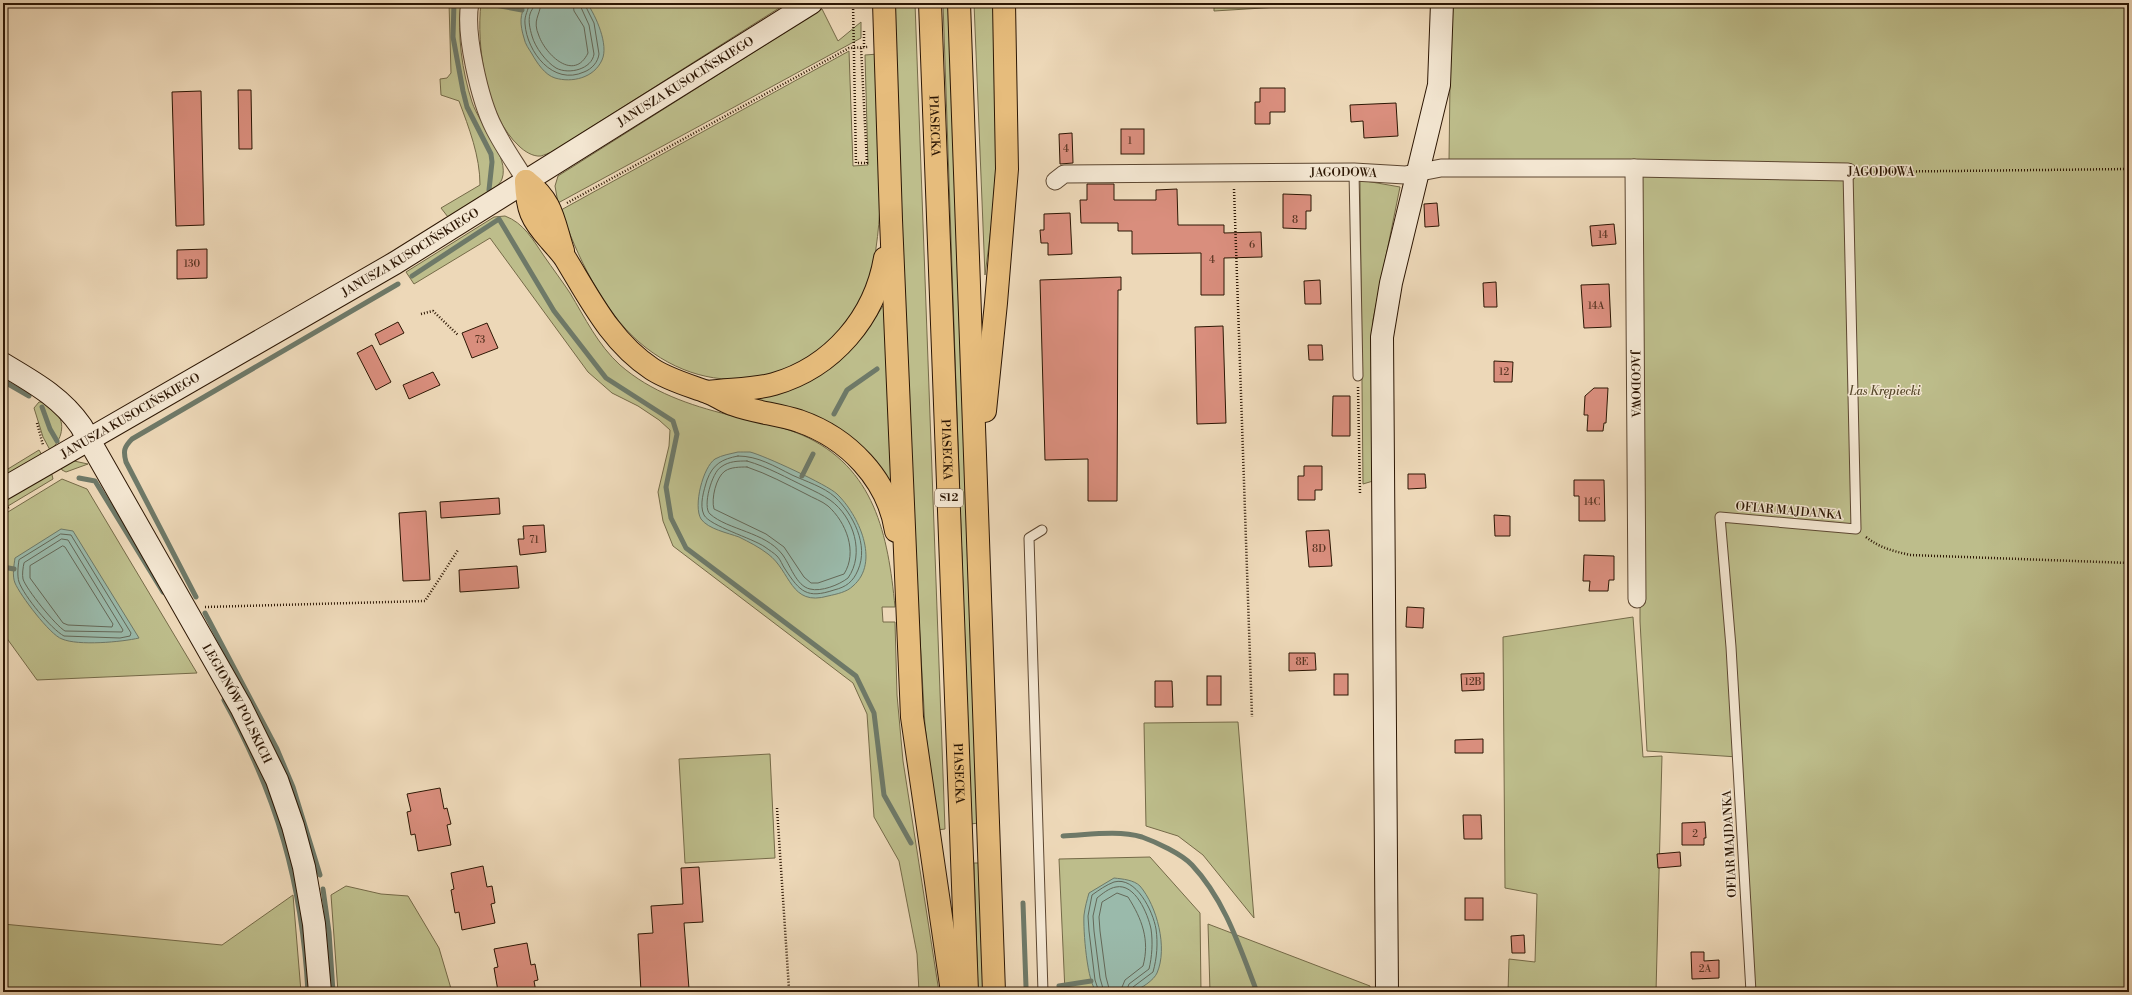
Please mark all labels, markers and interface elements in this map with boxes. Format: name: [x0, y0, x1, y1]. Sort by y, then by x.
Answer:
street label: JANUSZA KUSOCIŃSKIEGO: [614, 33, 757, 130]
street label: PIASECKA: [926, 95, 943, 157]
house number: 1: [1128, 135, 1133, 147]
house number: 4: [1063, 143, 1069, 155]
street label: JAGODOWA: [1309, 164, 1378, 181]
street label: JAGODOWA: [1846, 165, 1915, 180]
street label: JANUSZA KUSOCIŃSKIEGO: [338, 205, 482, 300]
house number: 8: [1292, 214, 1298, 226]
house number: 14: [1598, 229, 1608, 241]
house number: 6: [1249, 239, 1255, 251]
house number: 4: [1209, 254, 1215, 266]
house number: 130: [184, 258, 201, 270]
house number: 14A: [1588, 300, 1605, 312]
house number: 73: [475, 334, 486, 346]
street label: JAGODOWA: [1628, 349, 1643, 418]
house number: 12: [1499, 366, 1509, 378]
street label: JANUSZA KUSOCIŃSKIEGO: [57, 370, 203, 462]
park label: Las Krępiecki: [1848, 384, 1921, 399]
street label: PIASECKA: [938, 419, 955, 481]
road number: S12: [935, 489, 963, 507]
house number: 14C: [1584, 496, 1600, 508]
street label: OFIAR MAJDANKA: [1735, 499, 1844, 523]
house number: 71: [529, 534, 540, 546]
house number: 8D: [1312, 543, 1326, 555]
street label: LEGIONÓW POLSKICH: [199, 641, 275, 766]
house number: 8E: [1295, 656, 1309, 668]
house number: 12B: [1464, 676, 1482, 688]
street label: PIASECKA: [950, 743, 967, 805]
street label: OFIAR MAJDANKA: [1720, 789, 1740, 898]
house number: 2: [1692, 828, 1698, 840]
house number: 2A: [1699, 963, 1712, 975]

